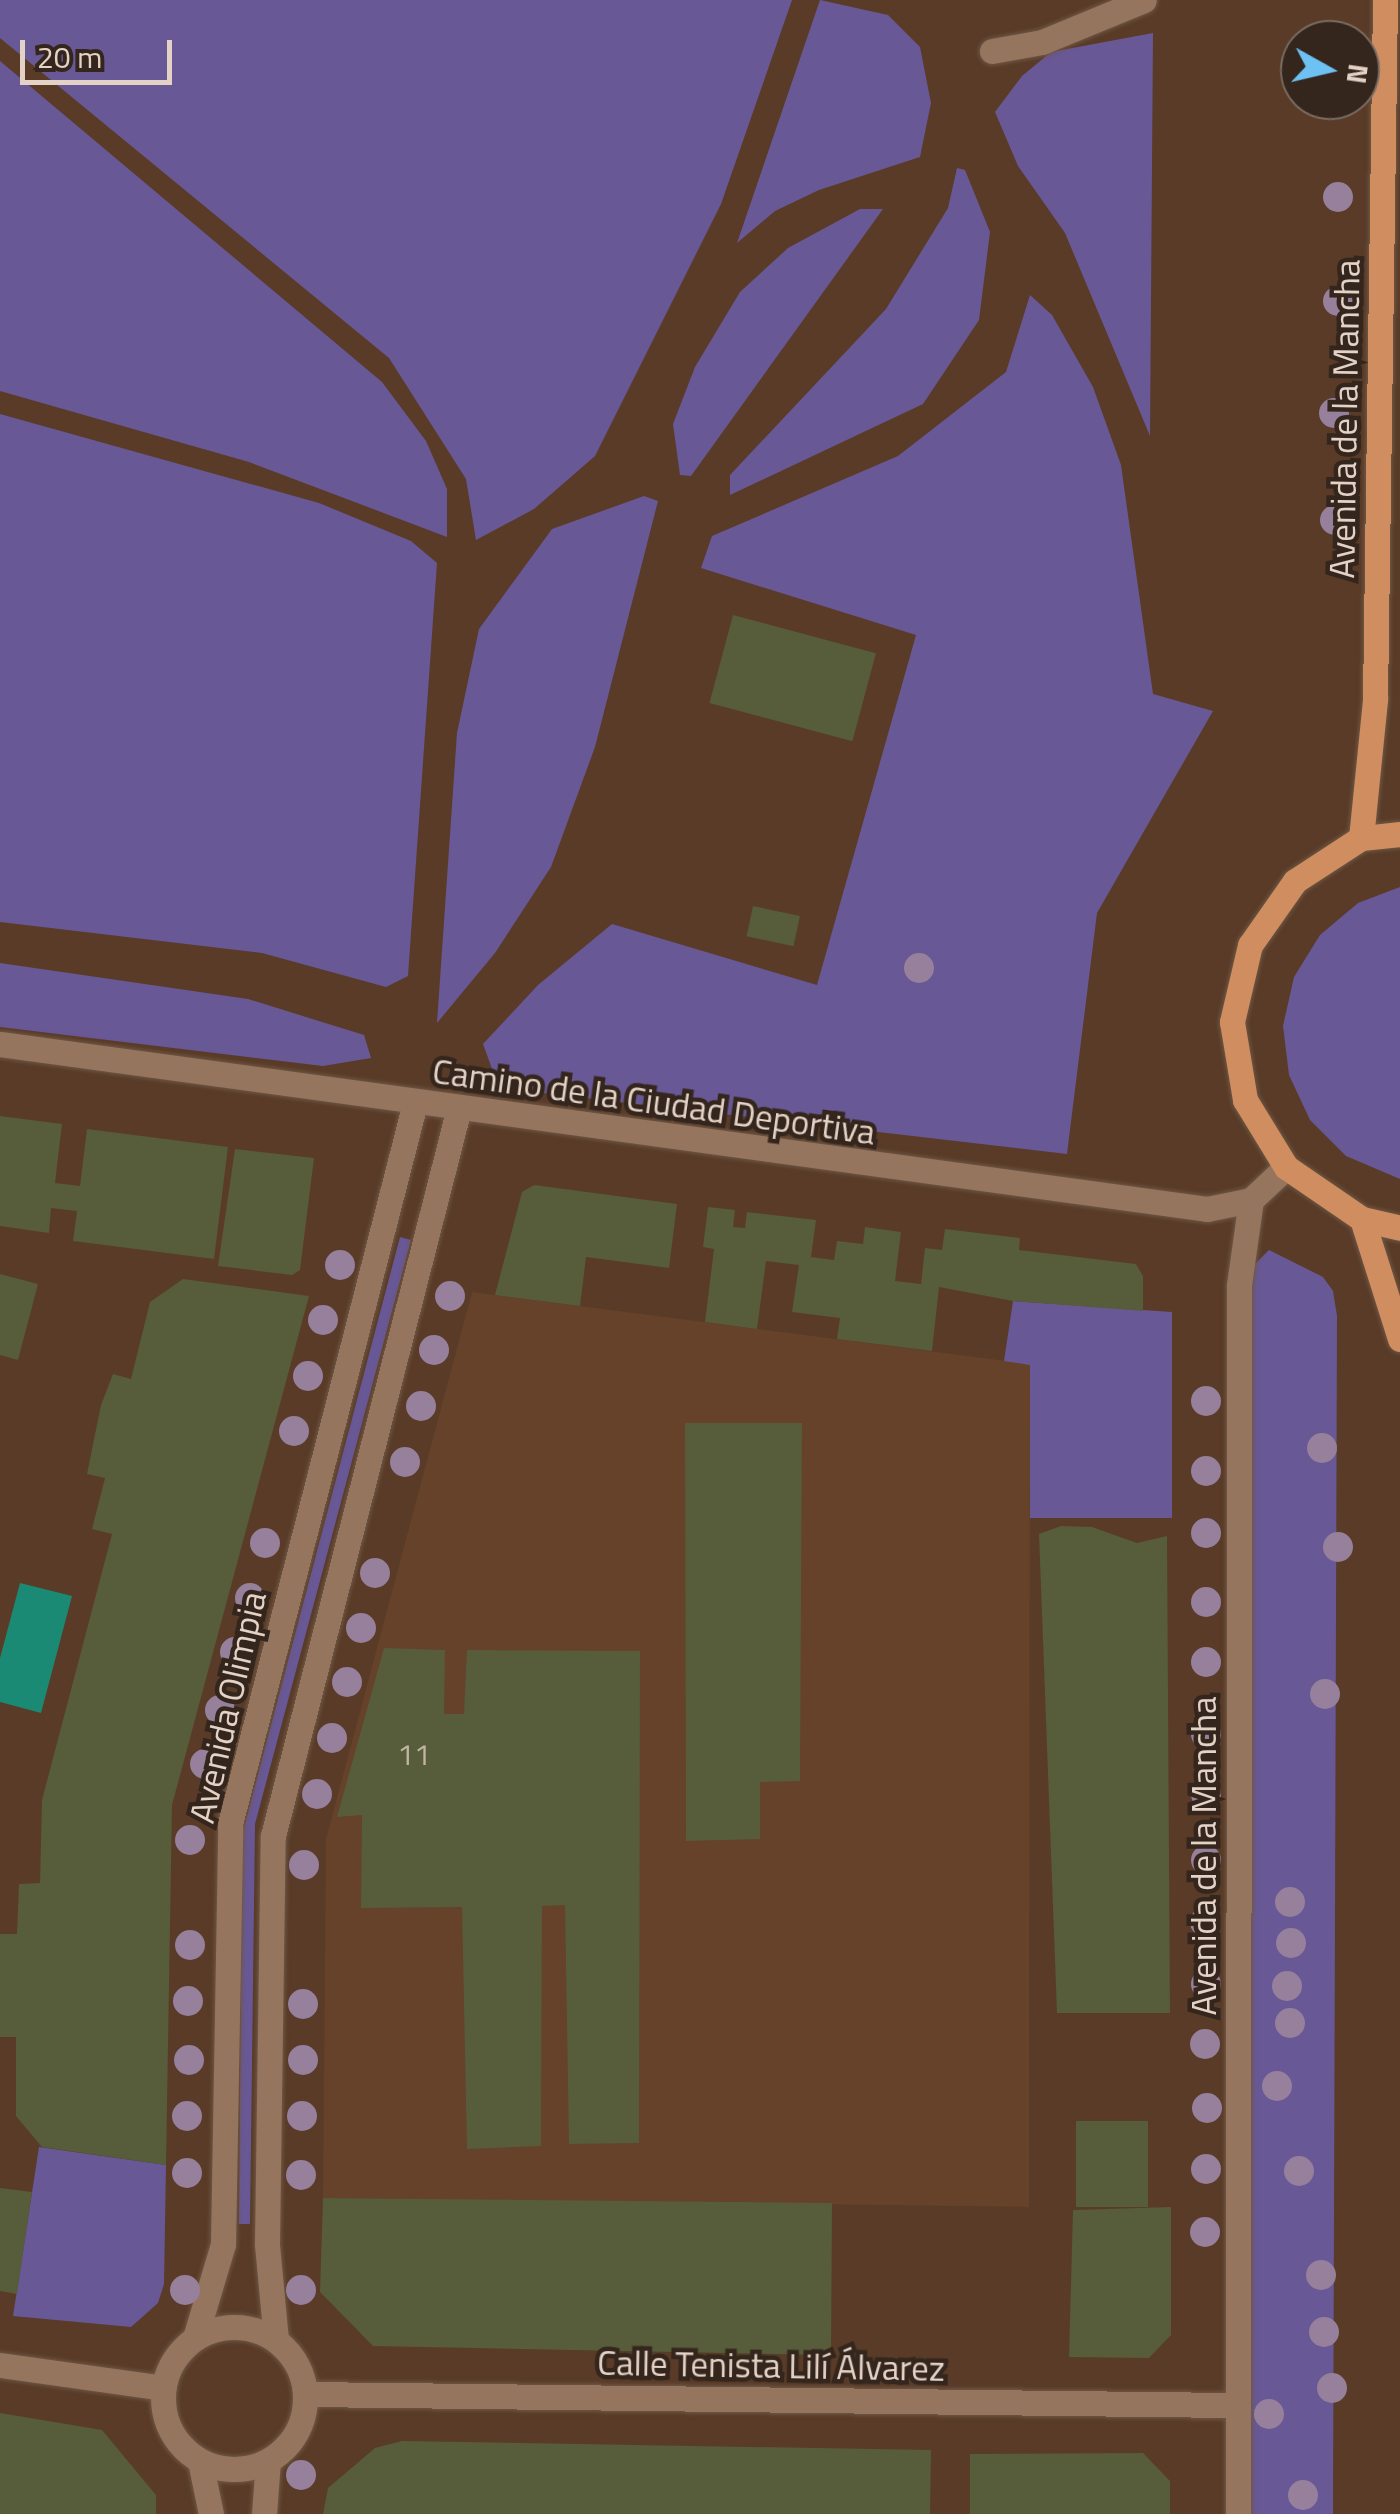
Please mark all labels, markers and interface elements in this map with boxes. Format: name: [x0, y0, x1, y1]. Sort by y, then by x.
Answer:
scale bar: [25, 20, 178, 82]
north arrow: [1280, 20, 1380, 120]
text: 20 m: [37, 34, 102, 80]
text: N: [1336, 61, 1381, 87]
street label: Avenida de la Mancha: [1320, 259, 1368, 579]
street label: Camino de la Ciudad Deportiva: [430, 1049, 878, 1153]
street label: Avenida Olimpia: [180, 1587, 274, 1827]
street label: Avenida de la Mancha: [1182, 1696, 1224, 2016]
house number: 11: [397, 1736, 431, 1772]
street label: Calle Tenista Lilí Álvarez: [597, 2341, 945, 2389]

